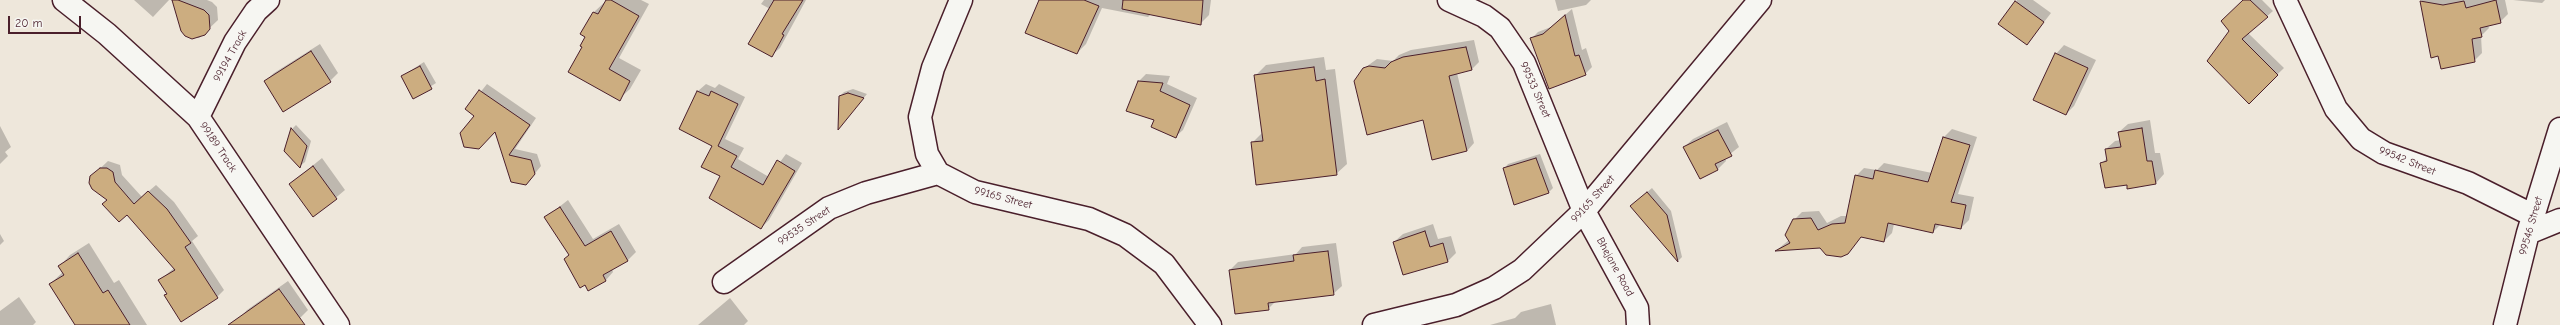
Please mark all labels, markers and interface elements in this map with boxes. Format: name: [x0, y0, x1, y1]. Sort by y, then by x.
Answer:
scale bar: [10, 8, 83, 34]
text: 20 m: [15, 16, 43, 30]
street label: 99194 Track: [210, 28, 250, 84]
street label: 99533 Street: [1517, 60, 1553, 120]
street label: 99189 Track: [196, 120, 240, 174]
street label: 99542 Street: [2377, 144, 2437, 178]
street label: 99165 Street: [1568, 173, 1618, 225]
street label: 99165 Street: [973, 184, 1033, 212]
street label: 99546 Street: [2516, 195, 2546, 257]
street label: 99535 Street: [775, 204, 833, 248]
street label: Bhejane Road: [1593, 235, 1637, 299]

